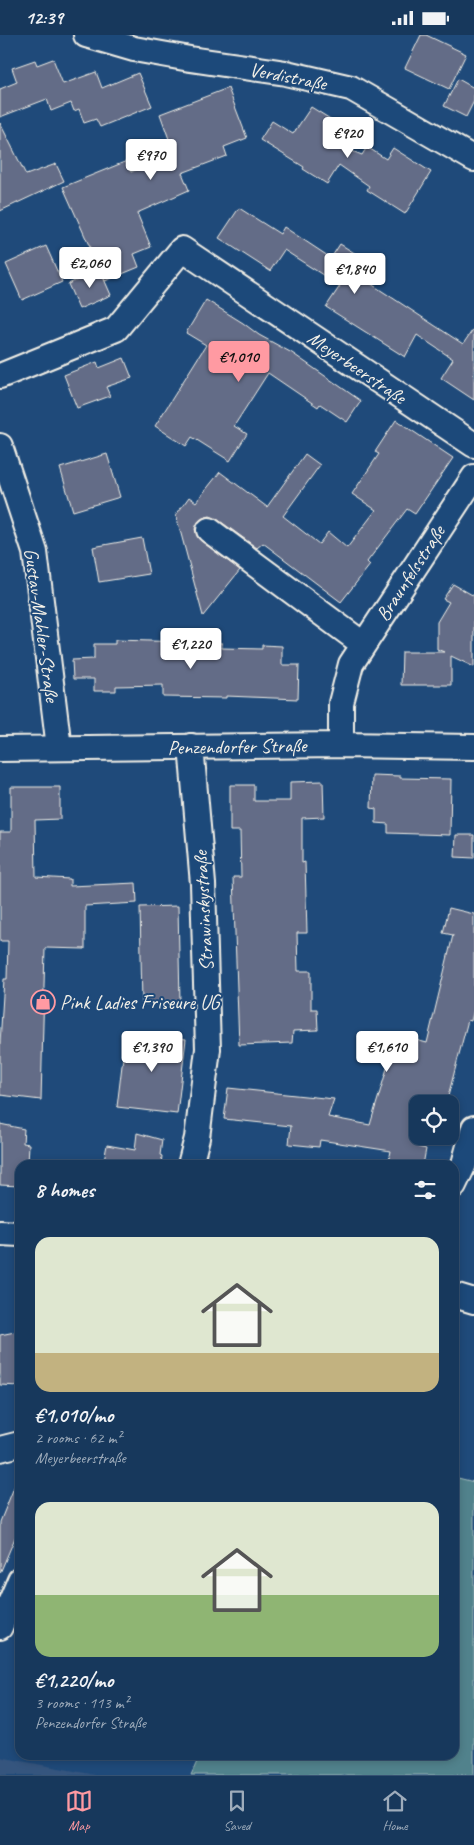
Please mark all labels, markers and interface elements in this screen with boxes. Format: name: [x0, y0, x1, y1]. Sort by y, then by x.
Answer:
text: 12:39: [25, 6, 63, 30]
street label: Verdistraße: [247, 57, 330, 96]
pin: €920: [318, 117, 378, 159]
text: €920: [334, 123, 362, 143]
pin: €970: [121, 139, 181, 181]
text: €970: [137, 145, 165, 165]
pin: €2,060: [49, 247, 131, 289]
text: €2,060: [70, 253, 110, 273]
pin: €1,840: [314, 253, 396, 295]
text: €1,840: [335, 259, 375, 279]
street label: Meyerbeerstraße: [303, 325, 412, 410]
pin: €1,010: [198, 341, 280, 383]
text: €1,010: [219, 347, 259, 367]
street label: Braunfelsstraße: [370, 519, 451, 626]
street label: Gustav-Mahler-Straße: [18, 547, 65, 705]
pin: €1,220: [150, 627, 232, 670]
text: €1,220: [171, 634, 211, 654]
street label: Penzendorfer Straße: [167, 733, 308, 760]
street label: Strawinskystraße: [188, 849, 219, 972]
shop icon: Pink Ladies Friseure UG: [30, 989, 56, 1015]
place label: Pink Ladies Friseure UG: [60, 990, 222, 1015]
pin: €1,390: [111, 1031, 193, 1073]
pin: €1,610: [346, 1031, 428, 1073]
text: €1,390: [133, 1037, 171, 1057]
text: €1,610: [367, 1037, 407, 1057]
map controls: [409, 1095, 459, 1145]
button: locate: [409, 1095, 459, 1145]
icon: filters: [411, 1176, 439, 1204]
text: 8 homes: [35, 1177, 94, 1203]
icon: home: [192, 1270, 282, 1360]
text: €1,010/mo: [35, 1402, 113, 1428]
text: 2 rooms · 62 m²: [35, 1428, 121, 1448]
text: Meyerbeerstraße: [35, 1448, 126, 1468]
icon: home: [192, 1535, 282, 1625]
text: €1,220/mo: [35, 1667, 113, 1693]
text: 3 rooms · 113 m²: [35, 1693, 129, 1713]
text: Penzendorfer Straße: [35, 1713, 146, 1733]
tab: Map: [65, 1787, 93, 1834]
tab: Saved: [223, 1787, 251, 1834]
tab: Home: [381, 1787, 409, 1834]

